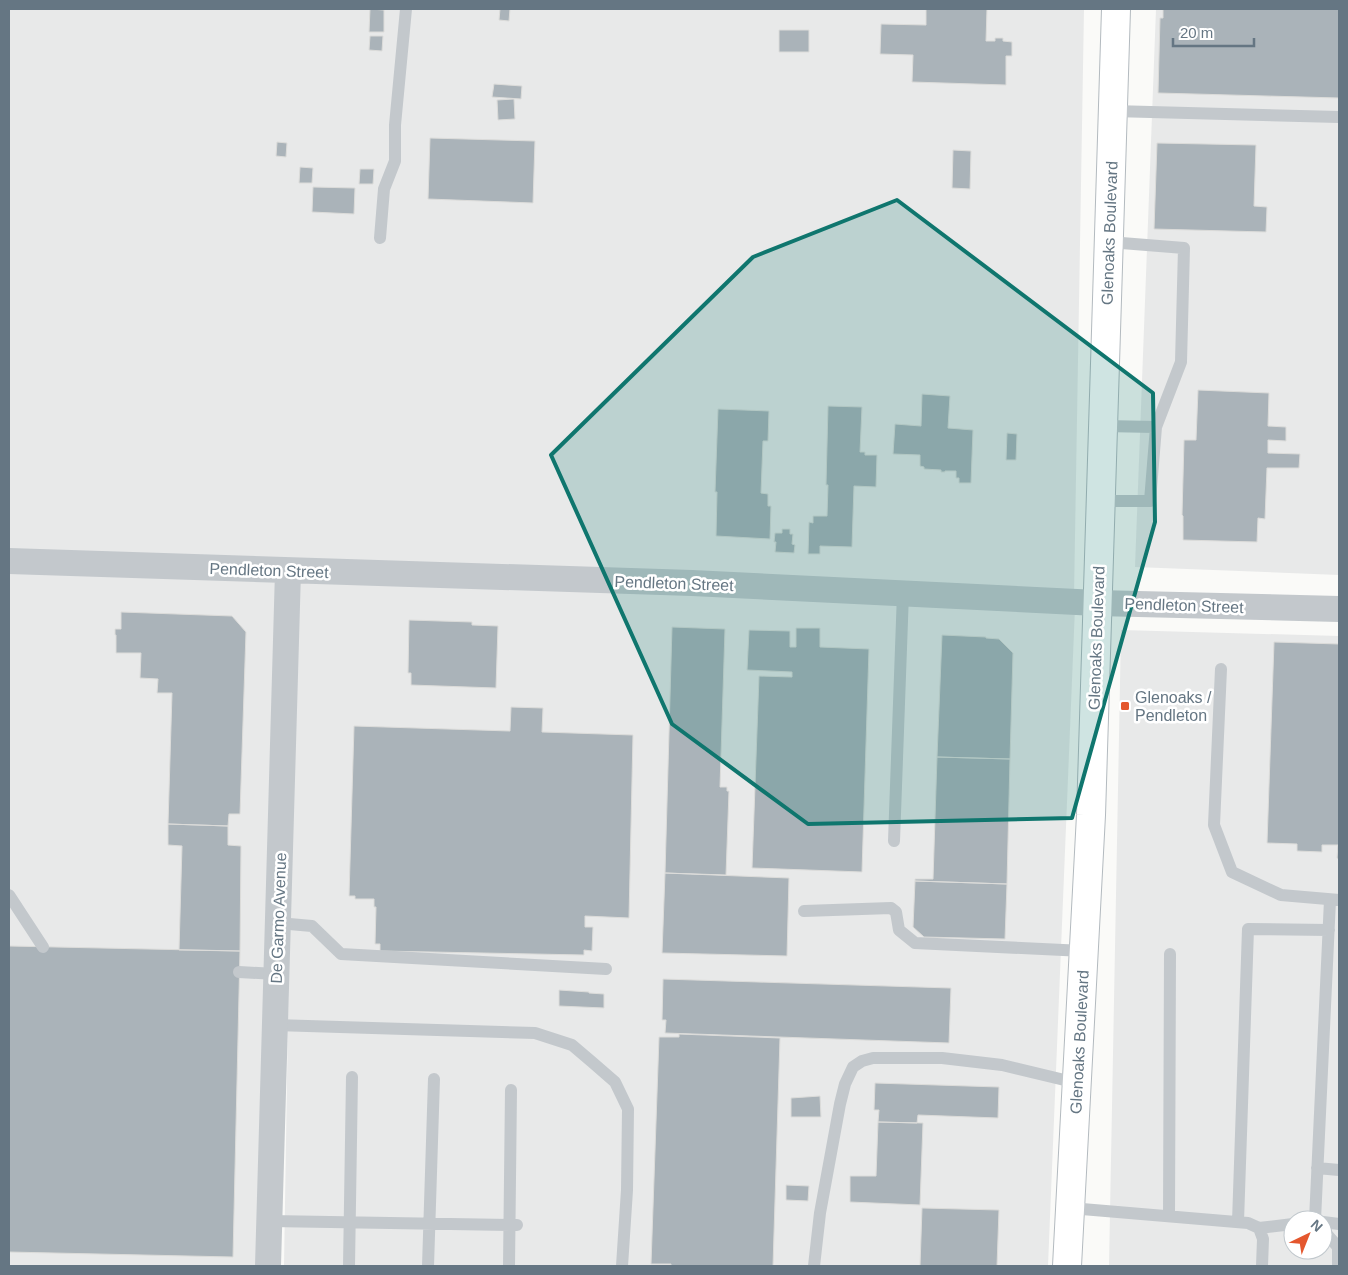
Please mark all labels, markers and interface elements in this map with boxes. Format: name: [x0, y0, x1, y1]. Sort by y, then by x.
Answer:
scale bar: [1173, 15, 1254, 47]
text: 20 m: [1180, 24, 1213, 41]
street label: Glenoaks Boulevard: [1098, 161, 1121, 305]
street label: Pendleton Street: [209, 560, 329, 581]
street label: Glenoaks Boulevard: [1085, 566, 1108, 710]
street label: Pendleton Street: [614, 573, 734, 594]
street label: Pendleton Street: [1124, 595, 1244, 616]
place label: Glenoaks / Pendleton: [1135, 689, 1212, 724]
marker: Glenoaks / Pendleton: [1119, 700, 1131, 712]
street label: De Garmo Avenue: [268, 852, 289, 984]
street label: Glenoaks Boulevard: [1067, 970, 1092, 1114]
north arrow: [1283, 1210, 1333, 1260]
text: N: [1308, 1216, 1326, 1235]

